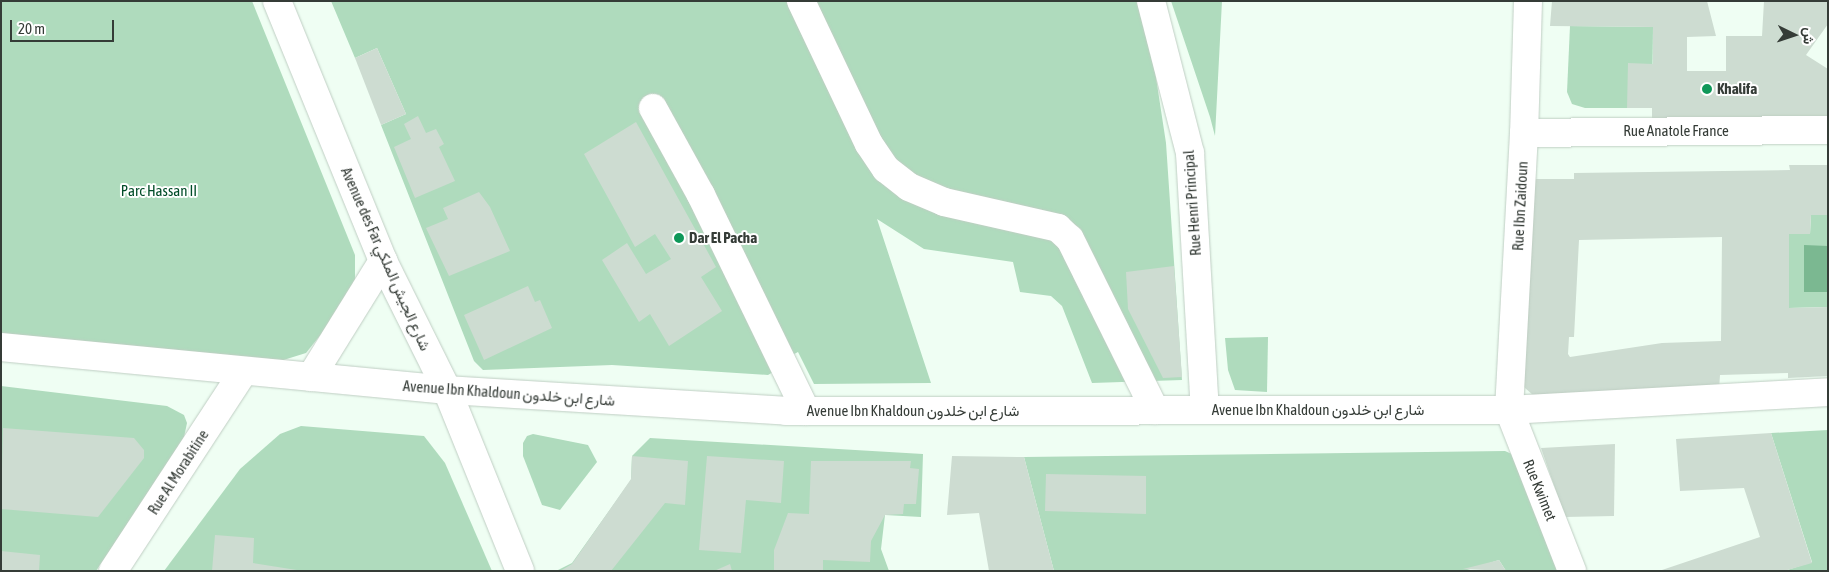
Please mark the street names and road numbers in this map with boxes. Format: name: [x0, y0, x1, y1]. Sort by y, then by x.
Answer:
street label: Rue Anatole France: [1623, 122, 1729, 140]
street label: Rue Henri Principal: [1179, 150, 1205, 256]
street label: Rue Ibn Zaidoun: [1509, 161, 1531, 251]
street label: Avenue des Far شارع الجيش الملكي: [337, 164, 435, 354]
street label: Avenue Ibn Khaldoun شارع ابن خلدون: [402, 377, 616, 409]
street label: Avenue Ibn Khaldoun شارع ابن خلدون: [1212, 401, 1424, 419]
street label: Avenue Ibn Khaldoun شارع ابن خلدون: [807, 402, 1019, 420]
street label: Rue Al Morabitine: [144, 426, 212, 518]
street label: Rue Kwimet: [1520, 457, 1560, 523]

